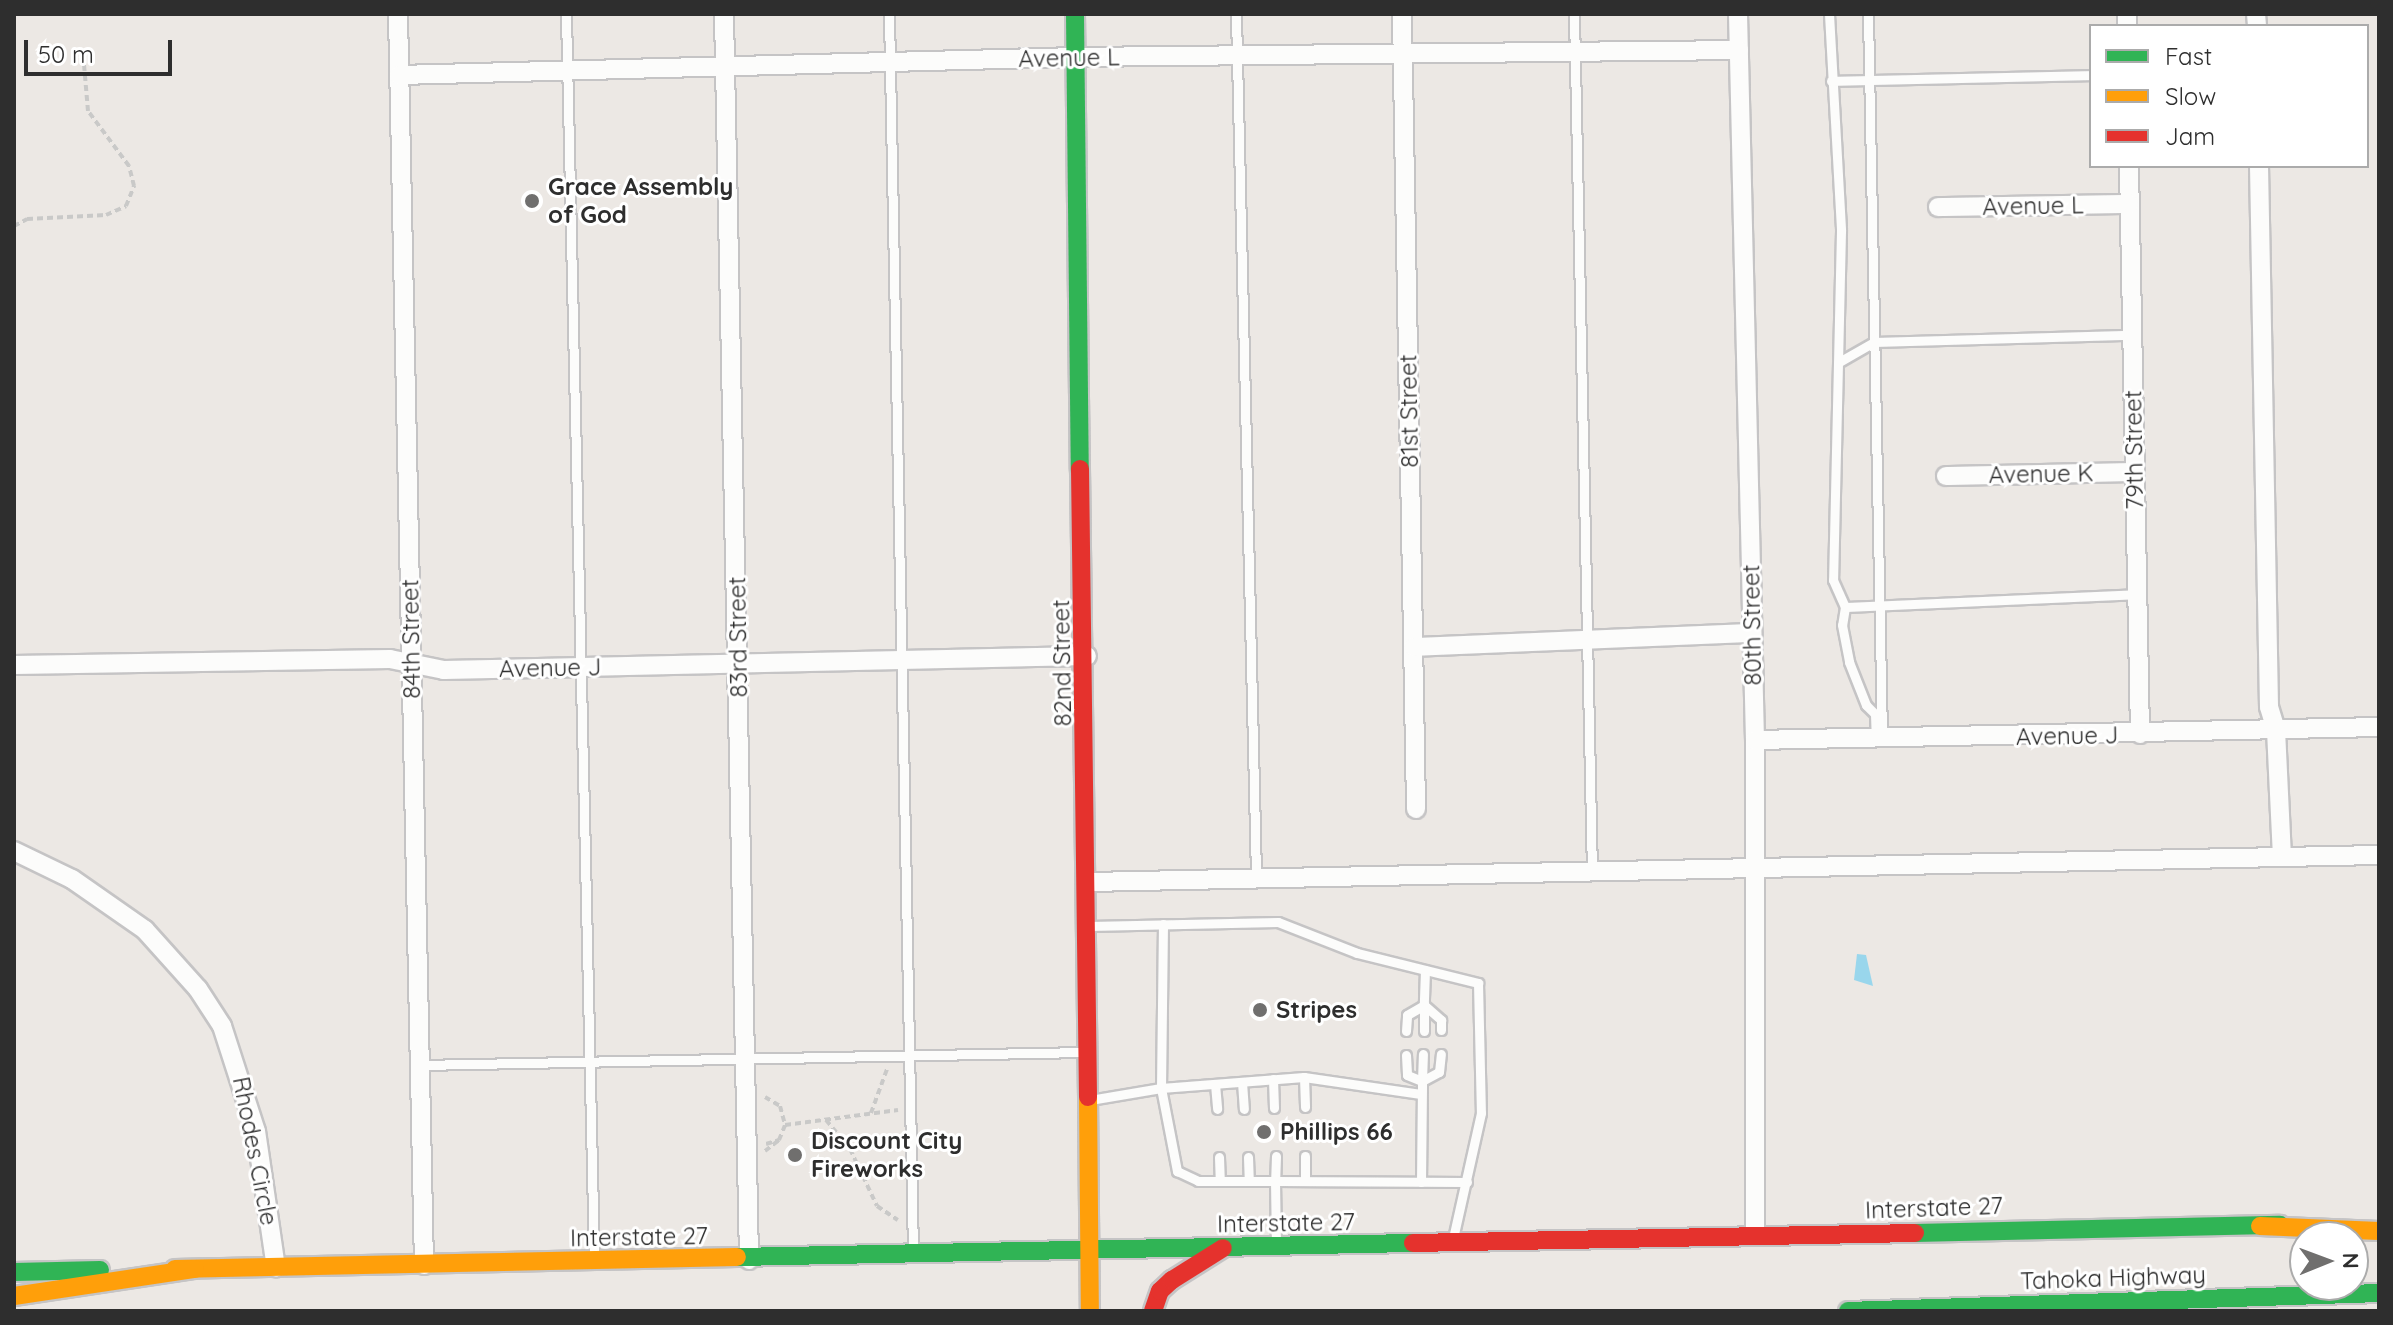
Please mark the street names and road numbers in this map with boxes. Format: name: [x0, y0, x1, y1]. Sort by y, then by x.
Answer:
street label: Avenue L: [1018, 43, 1120, 73]
street label: Avenue L: [1982, 191, 2084, 221]
street label: 81st Street: [1394, 354, 1424, 468]
street label: 79th Street: [2119, 390, 2149, 510]
street label: Avenue K: [1988, 459, 2094, 489]
street label: 80th Street: [1737, 564, 1767, 686]
street label: 83rd Street: [723, 576, 753, 698]
street label: 84th Street: [396, 579, 426, 699]
street label: 82nd Street: [1046, 599, 1078, 727]
street label: Avenue J: [499, 653, 601, 683]
street label: Avenue J: [2016, 721, 2118, 751]
street label: Rhodes Circle: [226, 1074, 284, 1228]
street label: Interstate 27: [1865, 1191, 2003, 1225]
street label: Interstate 27: [1217, 1207, 1355, 1239]
street label: Interstate 27: [570, 1221, 708, 1253]
street label: Tahoka Highway: [2020, 1260, 2206, 1296]

